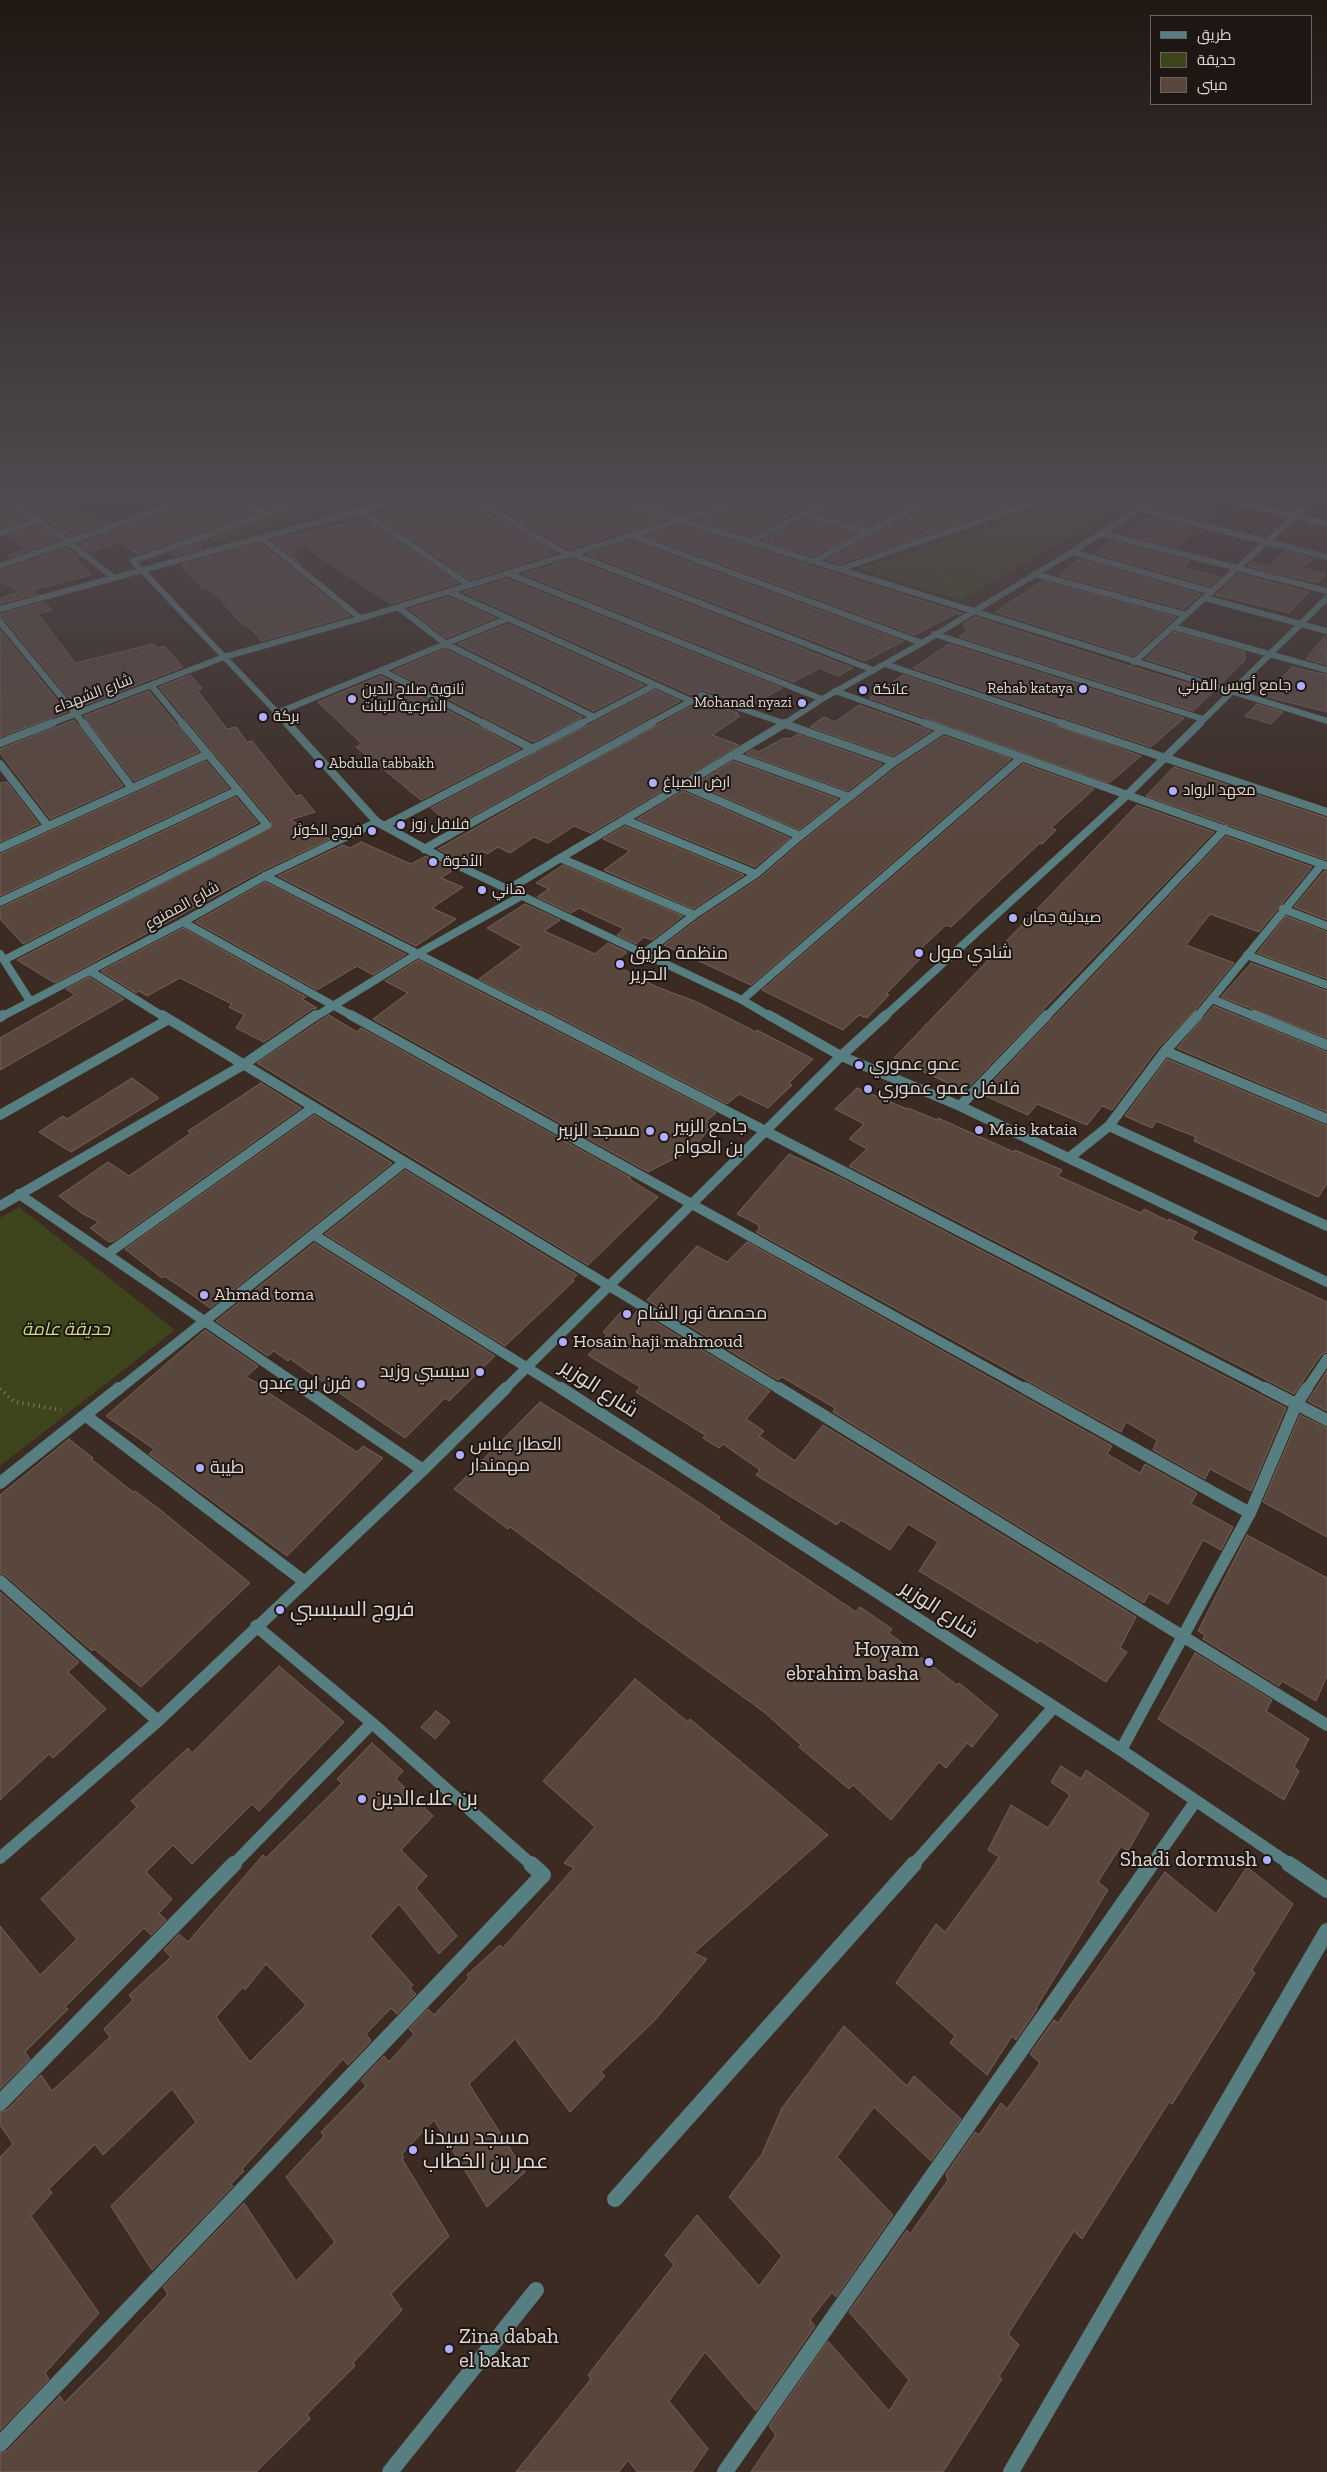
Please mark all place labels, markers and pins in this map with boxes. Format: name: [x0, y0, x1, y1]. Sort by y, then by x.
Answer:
place label: جامع أويس القرني: [1178, 677, 1291, 695]
place label: Rehab kataya: [987, 680, 1073, 698]
marker: جامع أويس القرني: [1295, 680, 1307, 692]
place label: ثانوية صلاح الدين الشرعية للبنات: [362, 681, 464, 716]
place label: عاتكة: [873, 681, 909, 699]
marker: Rehab kataya: [1077, 683, 1089, 695]
marker: عاتكة: [857, 684, 869, 696]
marker: ثانوية صلاح الدين الشرعية للبنات: [346, 693, 358, 705]
place label: Mohanad nyazi: [694, 694, 792, 712]
marker: Mohanad nyazi: [796, 697, 808, 709]
place label: بركة: [273, 708, 300, 726]
marker: بركة: [257, 711, 269, 723]
place label: Abdulla tabbakh: [329, 755, 434, 773]
marker: Abdulla tabbakh: [313, 758, 325, 770]
place label: ارض الصباغ: [663, 774, 730, 792]
marker: ارض الصباغ: [647, 777, 659, 789]
place label: معهد الرواد: [1183, 782, 1256, 800]
marker: معهد الرواد: [1167, 785, 1179, 797]
place label: فلافل زوز: [411, 816, 469, 834]
marker: فلافل زوز: [395, 819, 407, 831]
place label: فروج الكوثر: [293, 822, 362, 840]
marker: فروج الكوثر: [366, 825, 378, 837]
place label: الأخوة: [443, 853, 482, 871]
marker: الأخوة: [427, 856, 439, 868]
place label: هاني: [492, 881, 526, 899]
marker: هاني: [476, 884, 488, 896]
place label: صيدلية جمان: [1023, 909, 1101, 927]
marker: صيدلية جمان: [1007, 912, 1019, 924]
place label: شادي مول: [929, 942, 1012, 964]
place label: منظمة طريق الحرير: [630, 943, 728, 986]
marker: شادي مول: [913, 947, 925, 959]
marker: منظمة طريق الحرير: [614, 958, 626, 970]
place label: عمو عموري: [869, 1054, 960, 1076]
marker: عمو عموري: [853, 1059, 865, 1071]
place label: فلافل عمو عموري: [878, 1078, 1020, 1100]
marker: فلافل عمو عموري: [862, 1083, 874, 1095]
place label: جامع الزبير بن العوام: [674, 1116, 747, 1158]
place label: Mais kataia: [989, 1119, 1078, 1141]
place label: مسجد الزبير: [558, 1120, 640, 1142]
marker: Mais kataia: [973, 1124, 985, 1136]
marker: مسجد الزبير: [644, 1125, 656, 1137]
marker: جامع الزبير بن العوام: [658, 1131, 670, 1143]
place label: Ahmad toma: [214, 1284, 314, 1306]
marker: Ahmad toma: [198, 1289, 210, 1301]
place label: محمصة نور الشام: [637, 1303, 767, 1325]
marker: محمصة نور الشام: [621, 1308, 633, 1320]
place label: Hosain haji mahmoud: [573, 1331, 743, 1353]
marker: Hosain haji mahmoud: [557, 1336, 569, 1348]
place label: سبسبي وزيد: [380, 1361, 470, 1383]
marker: سبسبي وزيد: [474, 1366, 486, 1378]
place label: فرن ابو عبدو: [259, 1373, 351, 1395]
marker: فرن ابو عبدو: [355, 1378, 367, 1390]
place label: العطار عباس مهمندار: [470, 1434, 562, 1476]
marker: العطار عباس مهمندار: [454, 1449, 466, 1461]
place label: طيبة: [210, 1457, 244, 1479]
marker: طيبة: [194, 1462, 206, 1474]
place label: فروج السبسبي: [290, 1597, 414, 1623]
marker: فروج السبسبي: [274, 1604, 286, 1616]
place label: Hoyam ebrahim basha: [786, 1637, 919, 1687]
marker: Hoyam ebrahim basha: [923, 1656, 935, 1668]
place label: بن علاءالدين: [372, 1786, 478, 1812]
marker: بن علاءالدين: [356, 1793, 368, 1805]
place label: Shadi dormush: [1120, 1847, 1257, 1873]
marker: Shadi dormush: [1261, 1854, 1273, 1866]
place label: مسجد سيدنا عمر بن الخطاب: [423, 2125, 548, 2175]
marker: مسجد سيدنا عمر بن الخطاب: [407, 2144, 419, 2156]
place label: Zina dabah el bakar: [459, 2324, 559, 2374]
marker: Zina dabah el bakar: [443, 2343, 455, 2355]

